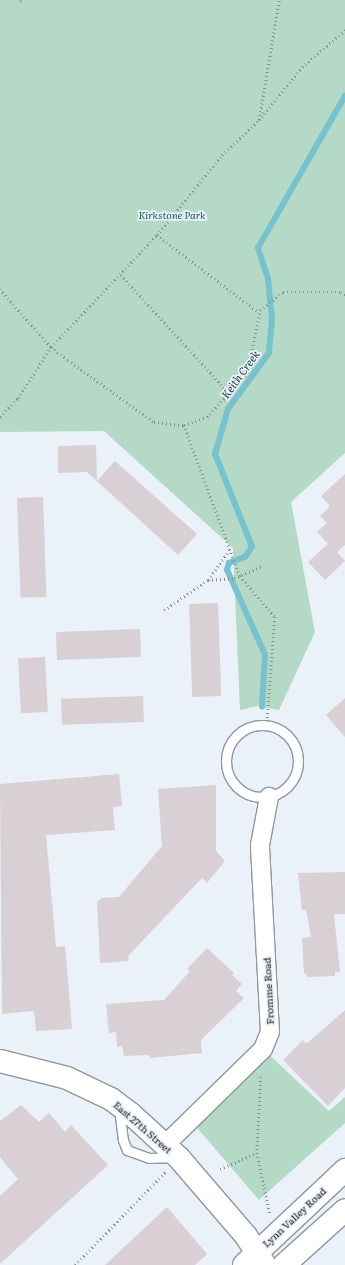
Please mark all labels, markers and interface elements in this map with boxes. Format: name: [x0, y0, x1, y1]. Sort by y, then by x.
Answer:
park label: Kirkstone Park: [138, 209, 206, 221]
water label: Keith Creek: [218, 347, 262, 401]
street label: Fromme Road: [260, 957, 276, 1025]
street label: East 27th Street: [111, 1098, 175, 1156]
street label: Lynn Valley Road: [260, 1185, 328, 1249]

